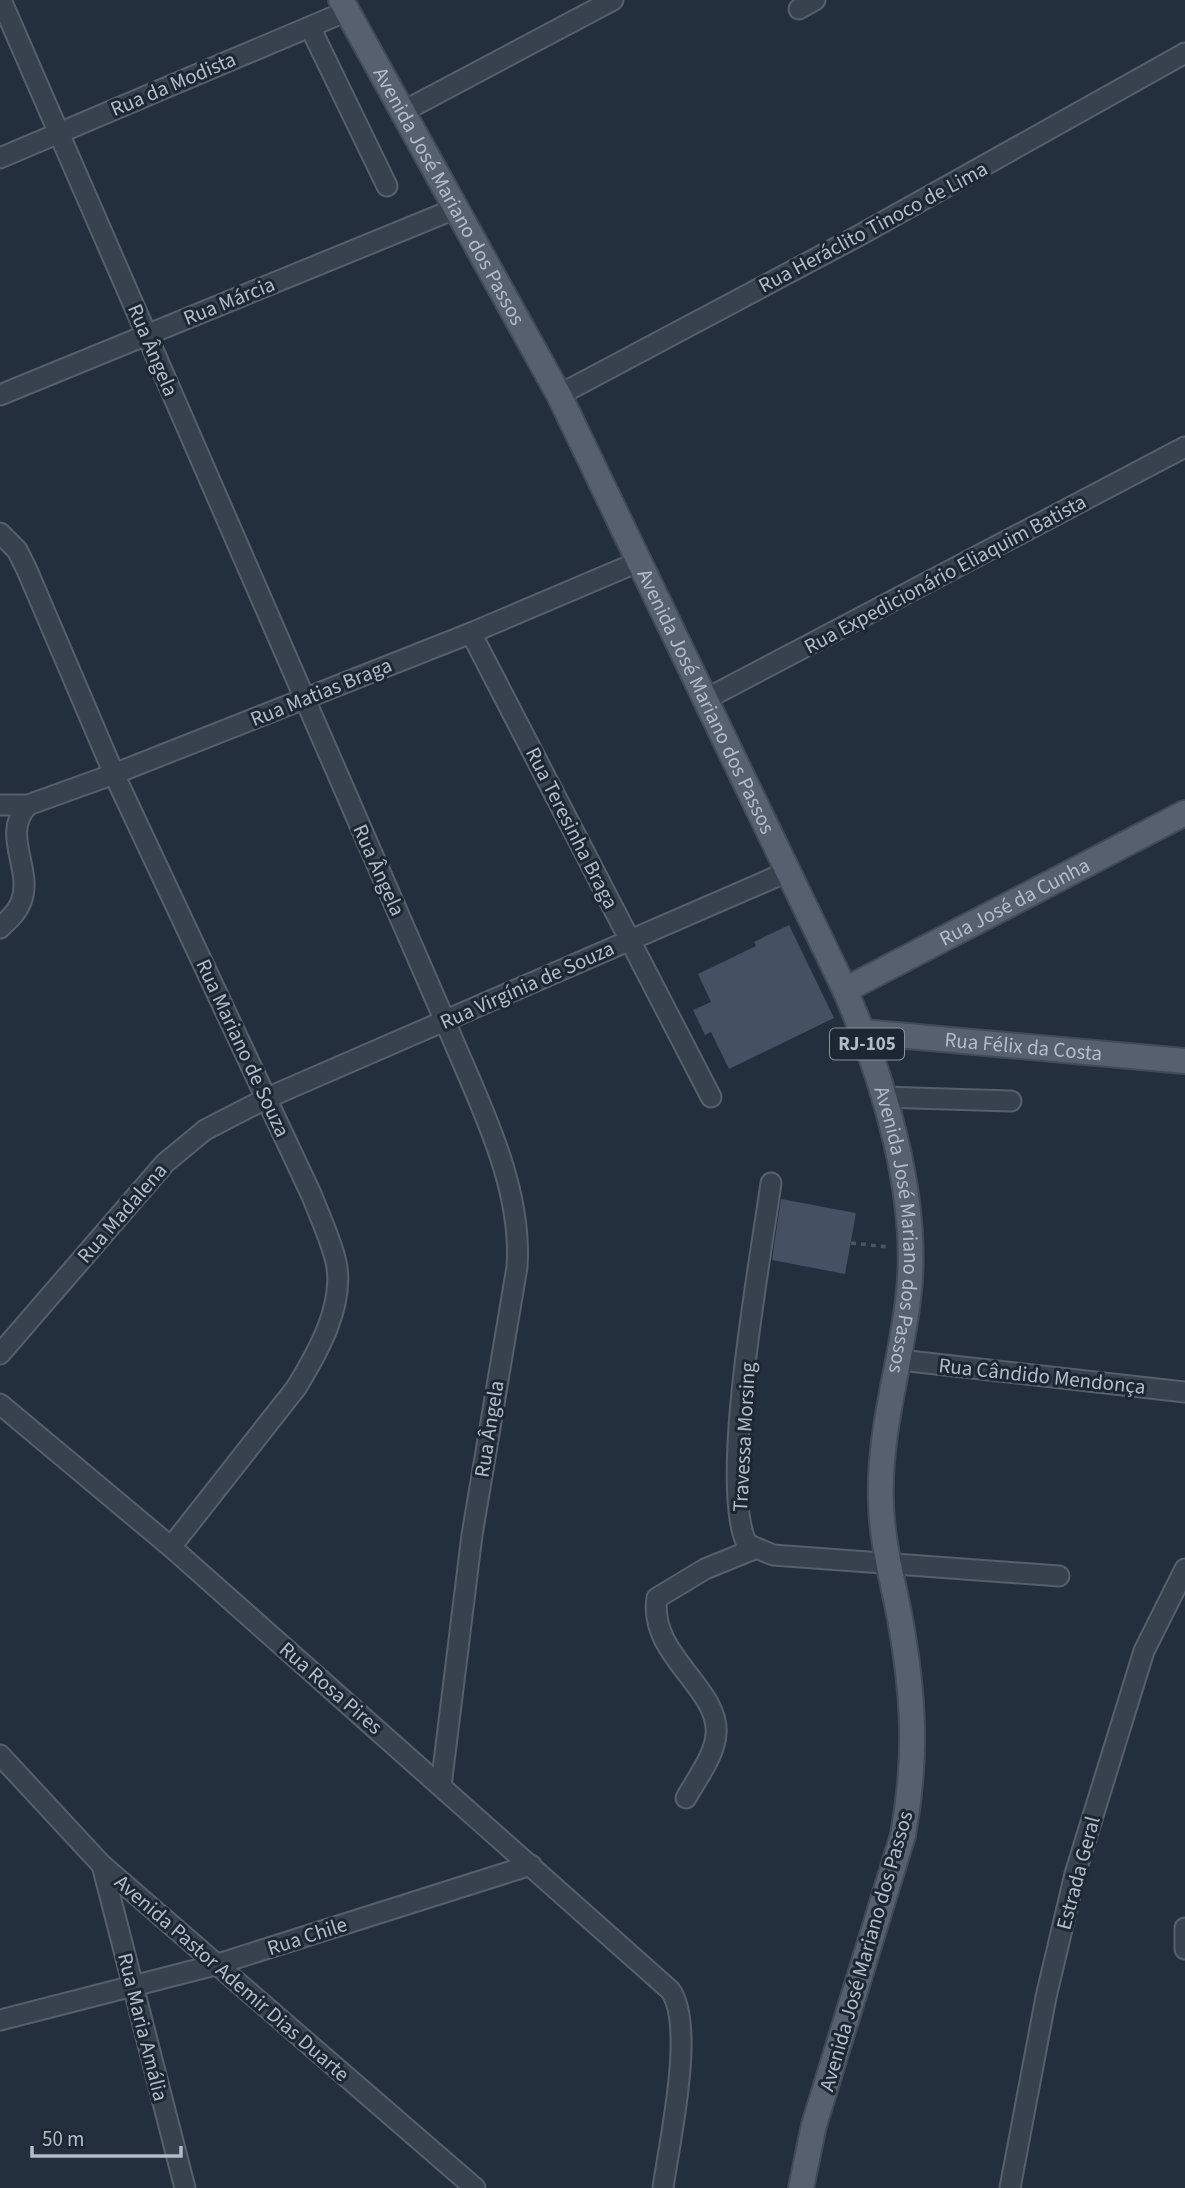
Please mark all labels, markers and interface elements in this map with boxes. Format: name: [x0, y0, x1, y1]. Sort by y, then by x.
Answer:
street label: Rua da Modista: [106, 44, 240, 124]
street label: Avenida José Mariano dos Passos: [366, 62, 533, 331]
street label: Rua Heráclito Tinoco de Lima: [753, 154, 993, 300]
street label: Rua Márcia: [179, 269, 279, 333]
street label: Rua Ângela: [120, 299, 186, 401]
street label: Rua Expedicionário Eliaquim Batista: [799, 487, 1091, 661]
street label: Avenida José Mariano dos Passos: [630, 564, 783, 839]
street label: Rua Matias Braga: [246, 650, 396, 734]
street label: Rua Teresinha Braga: [518, 742, 626, 914]
street label: Rua Ângela: [345, 819, 413, 921]
street label: Rua José da Cunha: [934, 850, 1095, 953]
street label: Rua Virgínia de Souza: [435, 933, 619, 1037]
street label: Rua Mariano de Souza: [189, 954, 297, 1142]
street label: Rua Félix da Costa: [943, 1024, 1104, 1068]
road number: RJ-105: [830, 1028, 904, 1060]
street label: Avenida José Mariano dos Passos: [867, 1082, 926, 1376]
street label: Rua Madalena: [70, 1156, 174, 1270]
street label: Rua Cândido Mendonça: [937, 1350, 1147, 1402]
street label: Travessa Morsing: [725, 1361, 763, 1513]
street label: Rua Ângela: [467, 1378, 511, 1480]
street label: Rua Rosa Pires: [273, 1635, 389, 1741]
street label: Avenida José Mariano dos Passos: [812, 1807, 921, 2095]
street label: Estrada Geral: [1048, 1813, 1108, 1933]
street label: Avenida Pastor Ademir Dias Duarte: [108, 1867, 356, 2089]
street label: Rua Chile: [263, 1909, 351, 1963]
street label: Rua Maria Amália: [110, 1950, 176, 2104]
scale bar: [32, 2114, 180, 2158]
text: 50 m: [42, 2124, 84, 2154]

